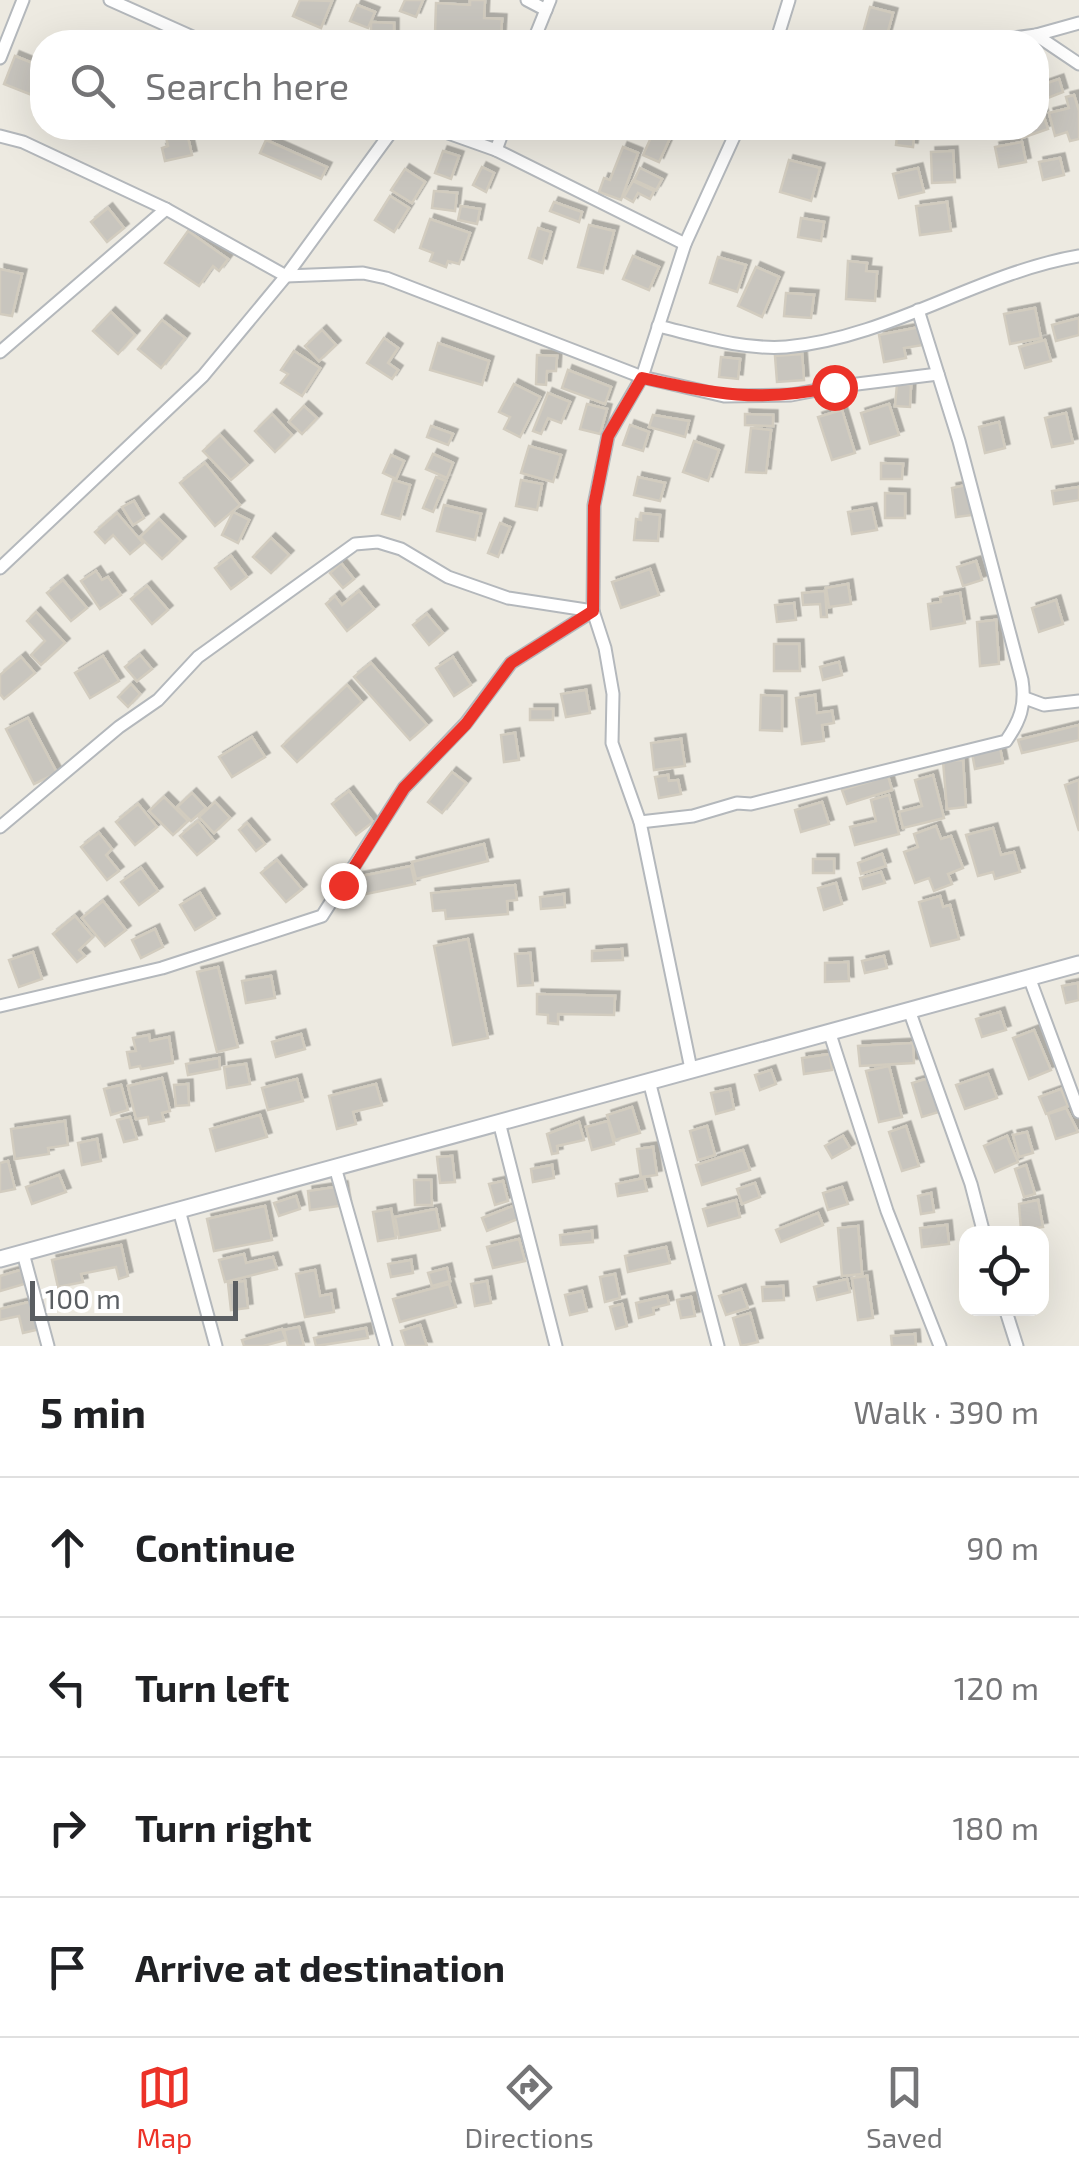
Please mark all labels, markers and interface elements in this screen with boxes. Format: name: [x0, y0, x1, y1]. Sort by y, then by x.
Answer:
search box: [30, 30, 1049, 140]
icon: search: [65, 58, 120, 113]
text: Search here: [145, 62, 349, 108]
route start: [812, 365, 858, 411]
route end: [321, 863, 367, 909]
map controls: [959, 1226, 1049, 1316]
button: locate: [959, 1226, 1049, 1316]
scale bar: [30, 1276, 238, 1320]
text: 100 m: [45, 1281, 121, 1315]
text: 5 min: [40, 1386, 146, 1436]
text: Walk · 390 m: [854, 1392, 1039, 1430]
icon: ahead: [40, 1520, 95, 1575]
text: Continue: [135, 1524, 295, 1570]
text: 90 m: [966, 1528, 1039, 1566]
icon: left: [40, 1660, 95, 1715]
text: Turn left: [135, 1664, 290, 1710]
text: 120 m: [954, 1668, 1039, 1706]
icon: right: [40, 1800, 95, 1855]
text: Turn right: [135, 1804, 312, 1850]
text: 180 m: [952, 1808, 1039, 1846]
icon: arrive: [40, 1940, 95, 1995]
text: Arrive at destination: [135, 1944, 505, 1990]
tab: Map: [136, 2060, 192, 2154]
tab: Directions: [465, 2060, 594, 2154]
tab: Saved: [866, 2060, 943, 2154]

